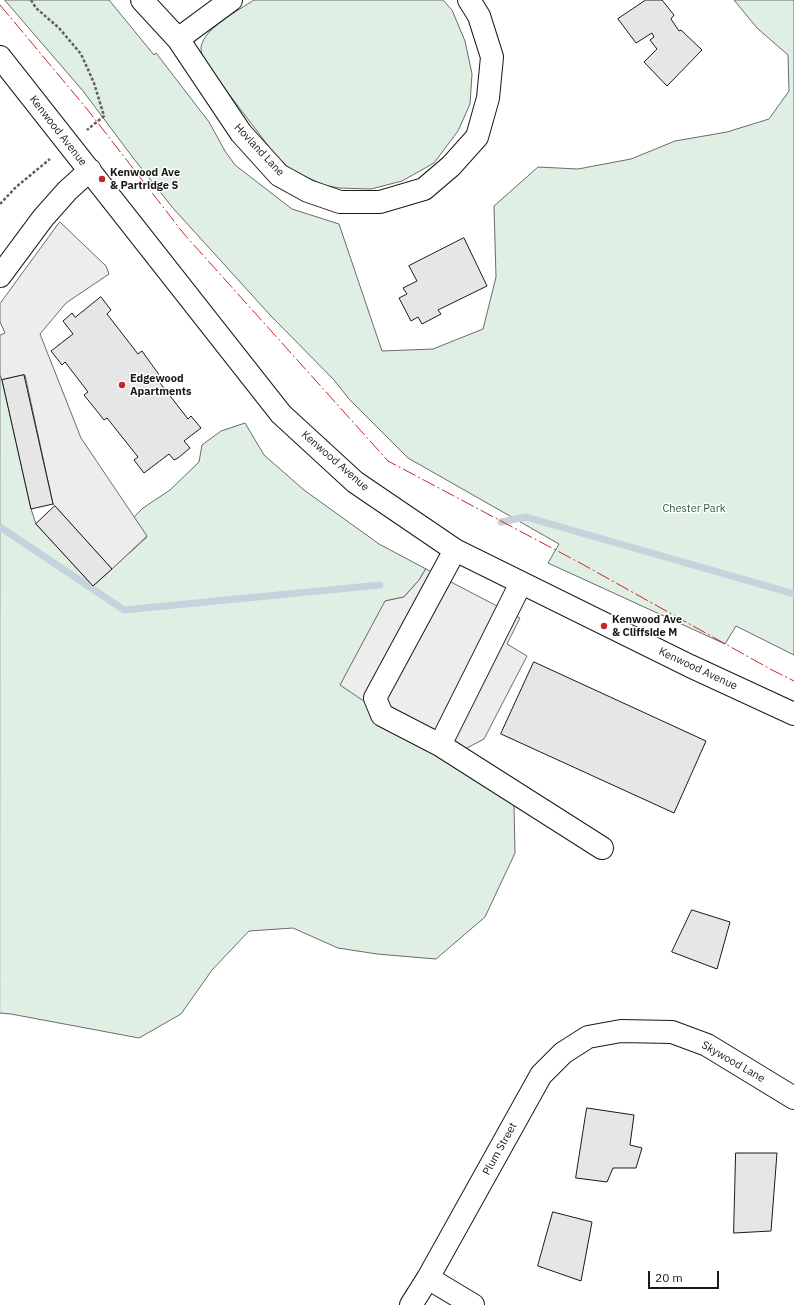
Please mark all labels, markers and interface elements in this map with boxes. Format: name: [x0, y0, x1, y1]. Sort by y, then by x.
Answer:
street label: Kenwood Avenue: [27, 93, 89, 169]
street label: Hovland Lane: [231, 121, 287, 179]
place label: Kenwood Ave & Partridge S: [110, 166, 180, 192]
marker: Kenwood Ave & Partridge S: [97, 174, 107, 184]
place label: Edgewood Apartments: [130, 372, 192, 398]
marker: Edgewood Apartments: [117, 380, 127, 390]
street label: Kenwood Avenue: [298, 428, 372, 494]
park label: Chester Park: [662, 502, 726, 516]
place label: Kenwood Ave & Cliffside M: [612, 613, 682, 639]
marker: Kenwood Ave & Cliffside M: [599, 621, 609, 631]
street label: Kenwood Avenue: [657, 645, 739, 693]
street label: Skywood Lane: [699, 1039, 767, 1085]
street label: Plum Street: [480, 1120, 520, 1178]
scale bar: [650, 1263, 721, 1289]
text: 20 m: [655, 1270, 683, 1285]

